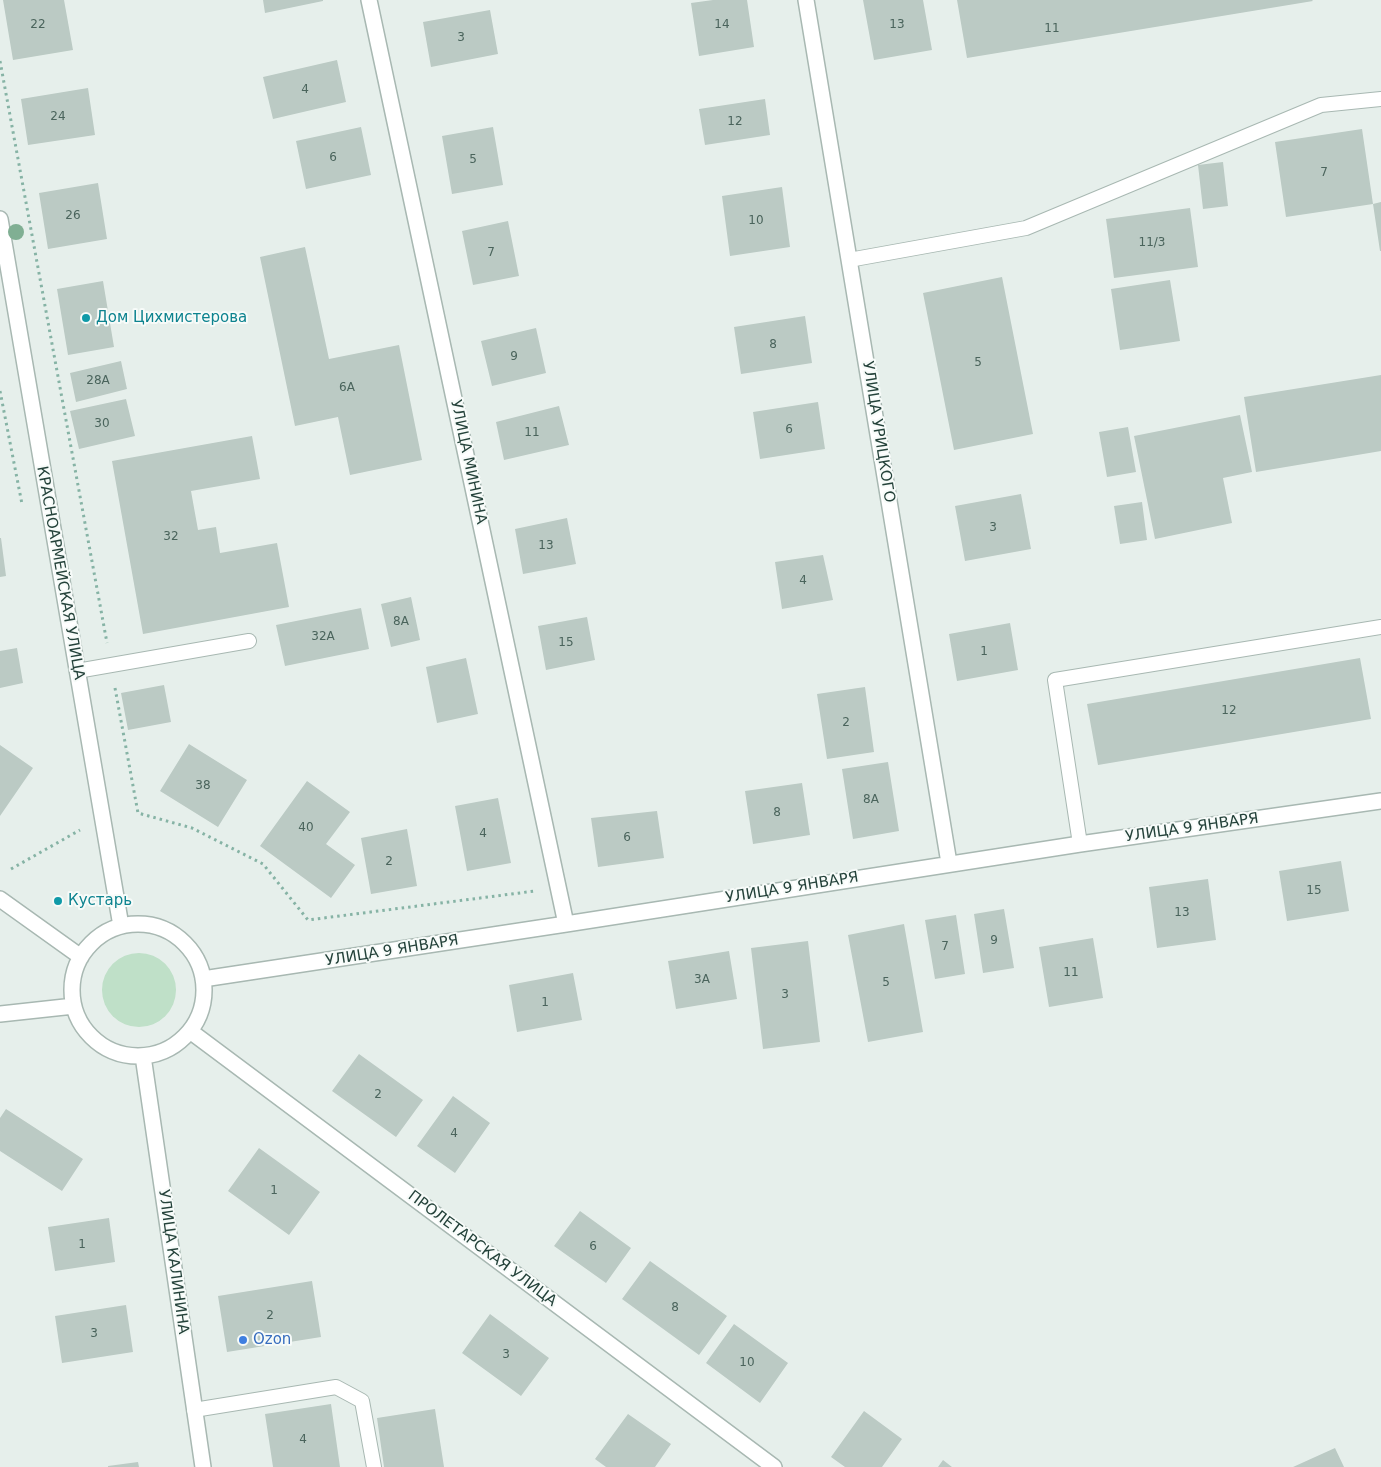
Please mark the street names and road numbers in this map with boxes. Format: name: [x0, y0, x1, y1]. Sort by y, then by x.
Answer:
street label: УЛИЦА УРИЦКОГО: [858, 360, 898, 504]
street label: УЛИЦА МИНИНА: [446, 398, 490, 526]
street label: КРАСНОАРМЕЙСКАЯ УЛИЦА: [32, 465, 88, 681]
street label: УЛИЦА 9 ЯНВАРЯ: [1124, 810, 1260, 846]
street label: УЛИЦА 9 ЯНВАРЯ: [724, 869, 860, 907]
street label: УЛИЦА 9 ЯНВАРЯ: [324, 932, 460, 970]
street label: ПРОЛЕТАРСКАЯ УЛИЦА: [404, 1187, 560, 1311]
street label: УЛИЦА КАЛИНИНА: [154, 1189, 192, 1335]

